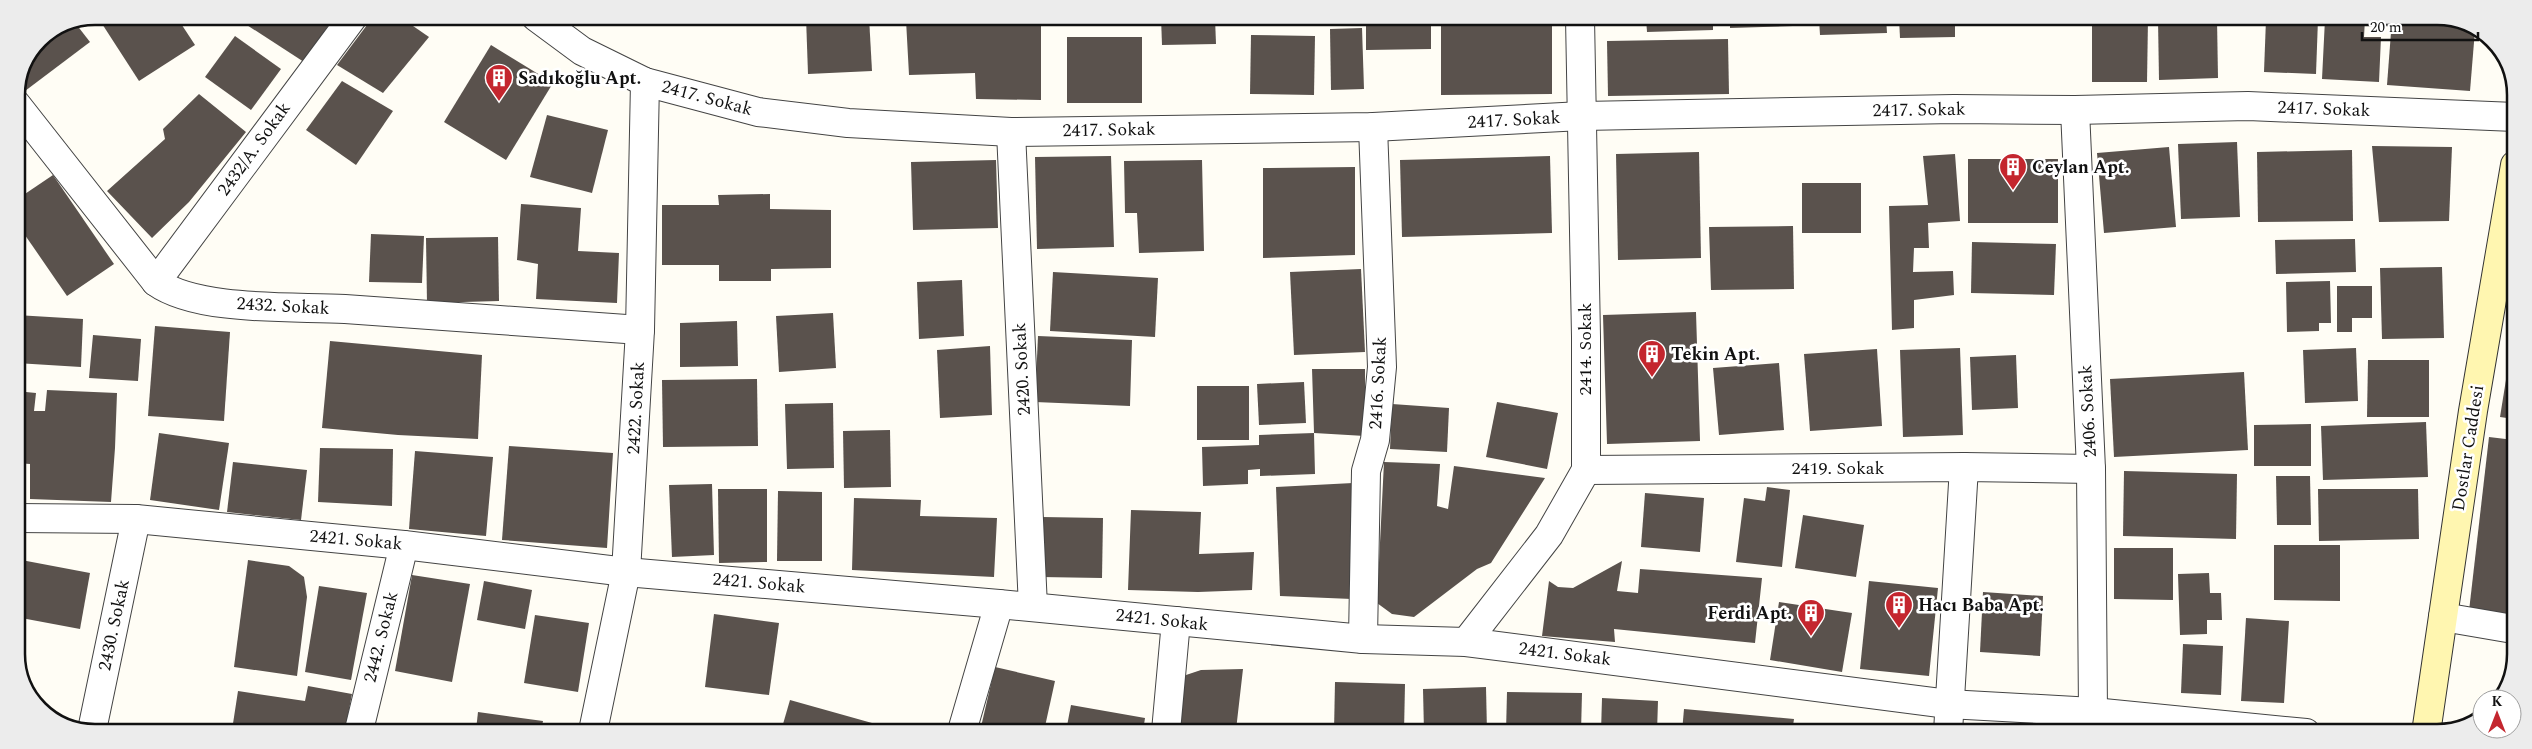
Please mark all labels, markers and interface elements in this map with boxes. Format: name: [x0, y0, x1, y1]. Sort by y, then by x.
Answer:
scale bar: [2362, 10, 2478, 42]
text: 20 m: [2370, 16, 2402, 39]
building icon: Sadıkoğlu Apt.: [484, 63, 514, 102]
place label: Sadıkoğlu Apt.: [518, 65, 641, 92]
street label: 2417. Sokak: [659, 73, 755, 123]
street label: 2417. Sokak: [2277, 94, 2371, 124]
street label: 2432/A. Sokak: [211, 96, 297, 202]
street label: 2417. Sokak: [1872, 96, 1966, 124]
street label: 2417. Sokak: [1467, 104, 1561, 136]
street label: 2417. Sokak: [1062, 116, 1156, 144]
building icon: Ceylan Apt.: [1998, 152, 2028, 191]
place label: Ceylan Apt.: [2032, 154, 2129, 181]
street label: 2432. Sokak: [236, 290, 330, 322]
street label: 2414. Sokak: [1572, 302, 1599, 396]
street label: 2420. Sokak: [1006, 322, 1038, 416]
street label: 2416. Sokak: [1362, 336, 1394, 430]
building icon: Tekin Apt.: [1637, 339, 1667, 378]
place label: Tekin Apt.: [1671, 341, 1760, 368]
street label: 2422. Sokak: [620, 361, 652, 455]
street label: 2406. Sokak: [2072, 364, 2104, 458]
street label: Dostlar Caddesi: [2445, 383, 2491, 513]
street label: 2419. Sokak: [1791, 455, 1885, 482]
street label: 2421. Sokak: [308, 522, 404, 558]
street label: 2421. Sokak: [711, 565, 807, 601]
street label: 2430. Sokak: [91, 577, 137, 673]
street label: 2442. Sokak: [357, 589, 405, 685]
building icon: Hacı Baba Apt.: [1884, 590, 1914, 629]
place label: Hacı Baba Apt.: [1918, 592, 2044, 619]
building icon: Ferdi Apt.: [1796, 598, 1826, 637]
place label: Ferdi Apt.: [1707, 600, 1792, 627]
street label: 2421. Sokak: [1114, 602, 1210, 638]
street label: 2421. Sokak: [1517, 635, 1613, 673]
north arrow: [2472, 689, 2522, 739]
text: K: [2492, 691, 2503, 712]

